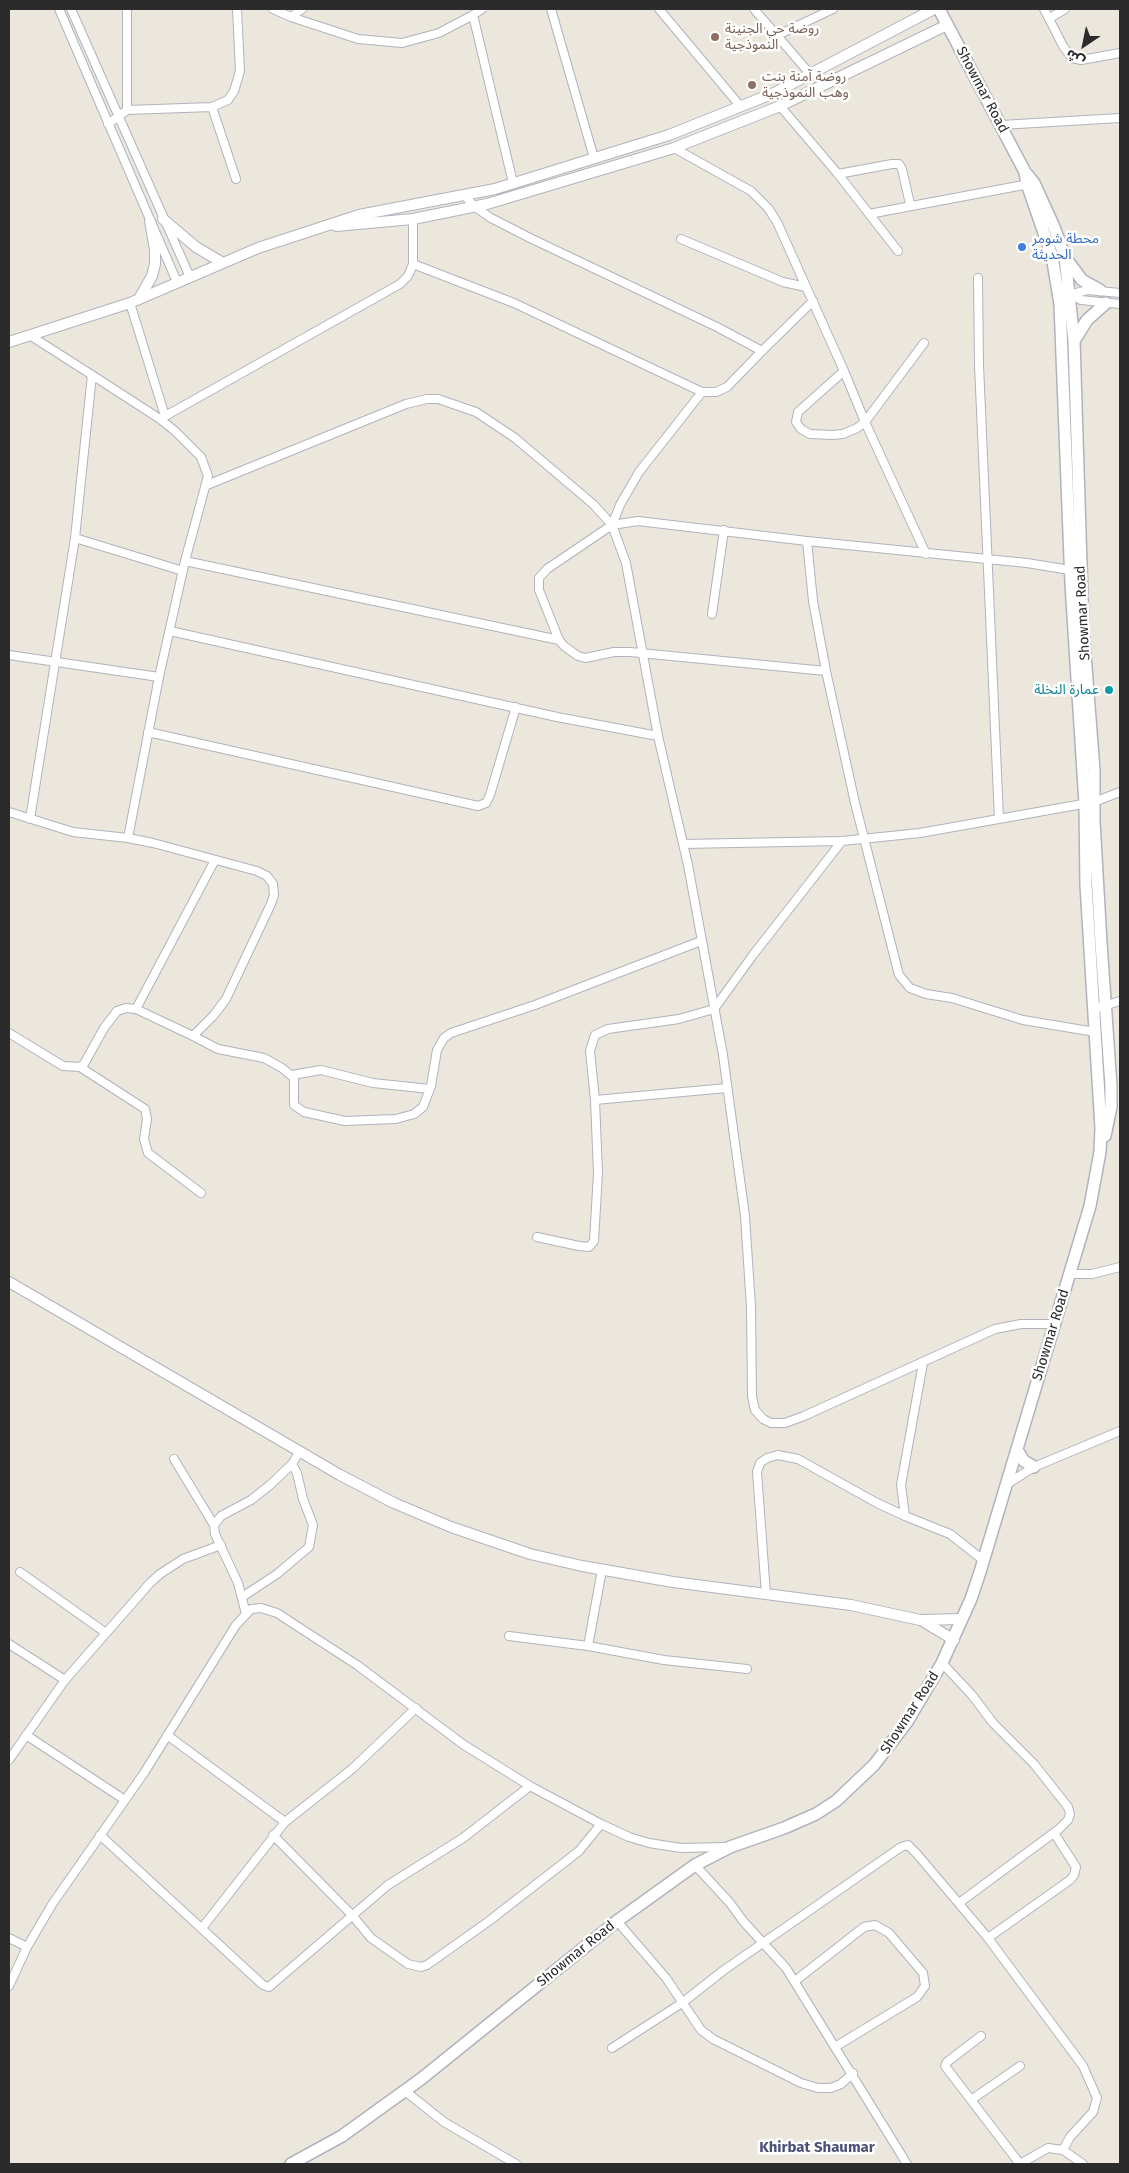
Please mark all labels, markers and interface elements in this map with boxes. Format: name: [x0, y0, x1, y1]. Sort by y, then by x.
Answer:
north arrow: [1059, 20, 1109, 70]
place label: روضة حي الجنينة النموذجية: [725, 21, 819, 54]
marker: روضة حي الجنينة النموذجية: [709, 31, 721, 43]
street label: Showmar Road: [952, 44, 1012, 136]
text: ش: [1063, 45, 1088, 70]
place label: روضة آمنة بنت وهب النموذجية: [762, 69, 849, 102]
marker: روضة آمنة بنت وهب النموذجية: [746, 79, 758, 91]
place label: محطة شومر الحديثة: [1032, 231, 1099, 264]
marker: محطة شومر الحديثة: [1016, 241, 1028, 253]
street label: Showmar Road: [1072, 565, 1094, 661]
place label: عمارة النخلة: [1034, 682, 1099, 698]
marker: عمارة النخلة: [1103, 684, 1115, 696]
street label: Showmar Road: [1029, 1287, 1073, 1383]
street label: Showmar Road: [877, 1669, 943, 1757]
street label: Showmar Road: [534, 1918, 618, 1990]
district label: Khirbat Shaumar: [759, 2139, 875, 2157]

